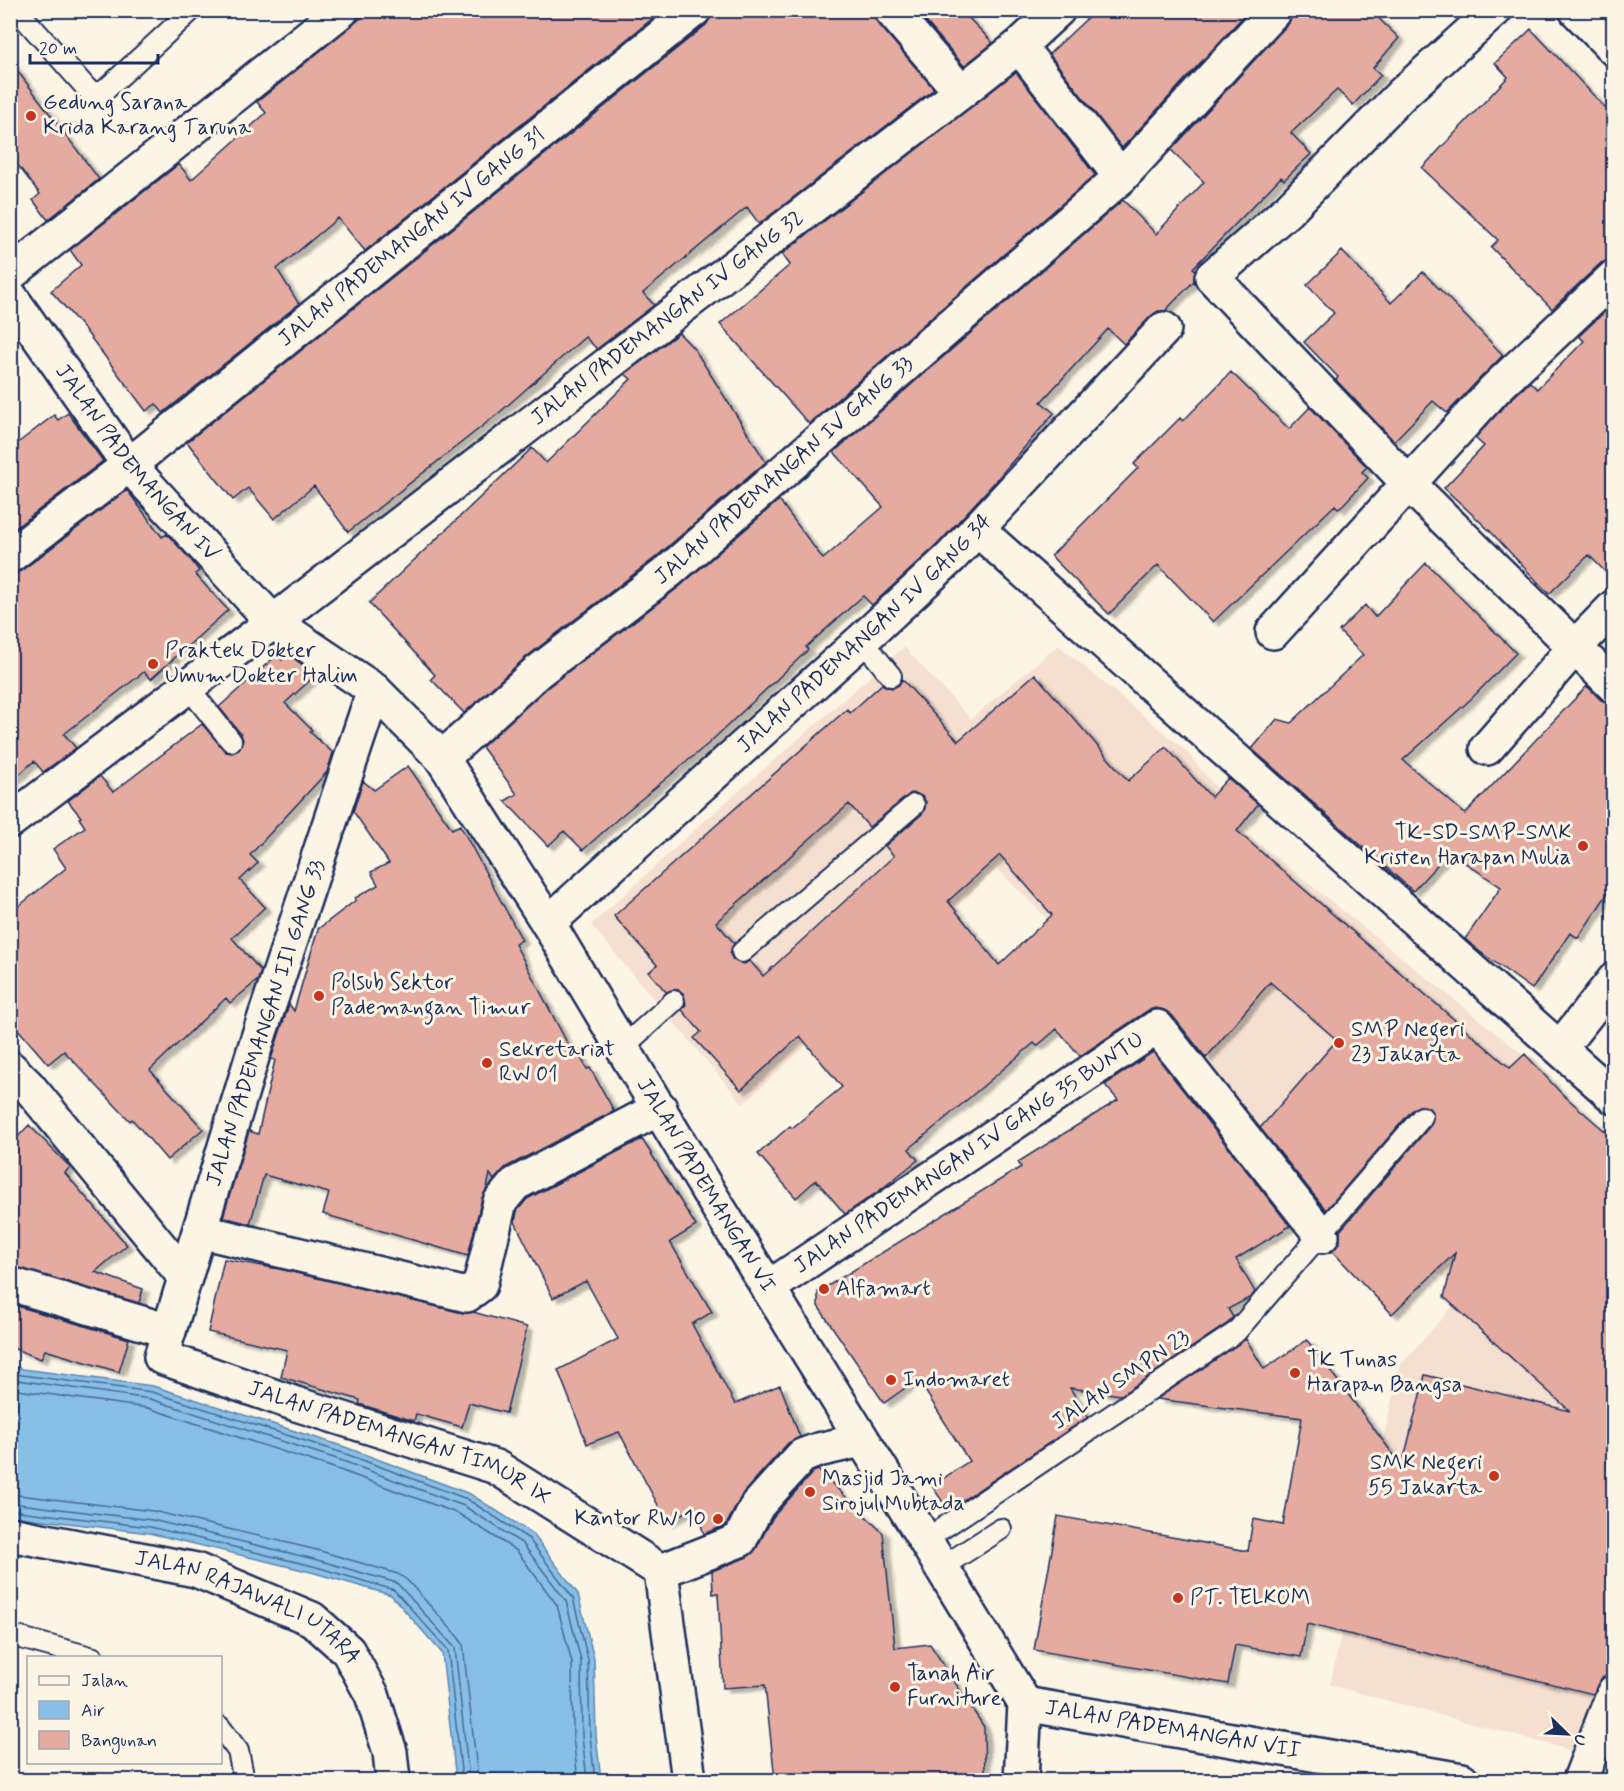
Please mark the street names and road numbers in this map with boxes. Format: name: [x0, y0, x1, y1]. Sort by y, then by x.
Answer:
street label: JALAN PADEMANGAN IV GANG 31: [273, 121, 551, 353]
street label: JALAN PADEMANGAN IV GANG 32: [525, 204, 810, 432]
street label: JALAN PADEMANGAN IV GANG 33: [649, 350, 920, 591]
street label: JALAN PADEMANGAN IV: [48, 359, 225, 568]
street label: JALAN PADEMANGAN IV GANG 34: [731, 508, 998, 760]
street label: JALAN PADEMANGAN III GANG 33: [200, 856, 332, 1190]
street label: JALAN PADEMANGAN IV GANG 35 BUNTU: [789, 1026, 1149, 1281]
street label: JALAN PADEMANGAN VI: [630, 1073, 782, 1298]
street label: JALAN SMPN 23: [1047, 1324, 1195, 1436]
street label: JALAN PADEMANGAN TIMUR IX: [244, 1374, 556, 1512]
street label: JALAN RAJAWALI UTARA: [132, 1544, 367, 1669]
street label: JALAN PADEMANGAN VII: [1043, 1694, 1303, 1766]

